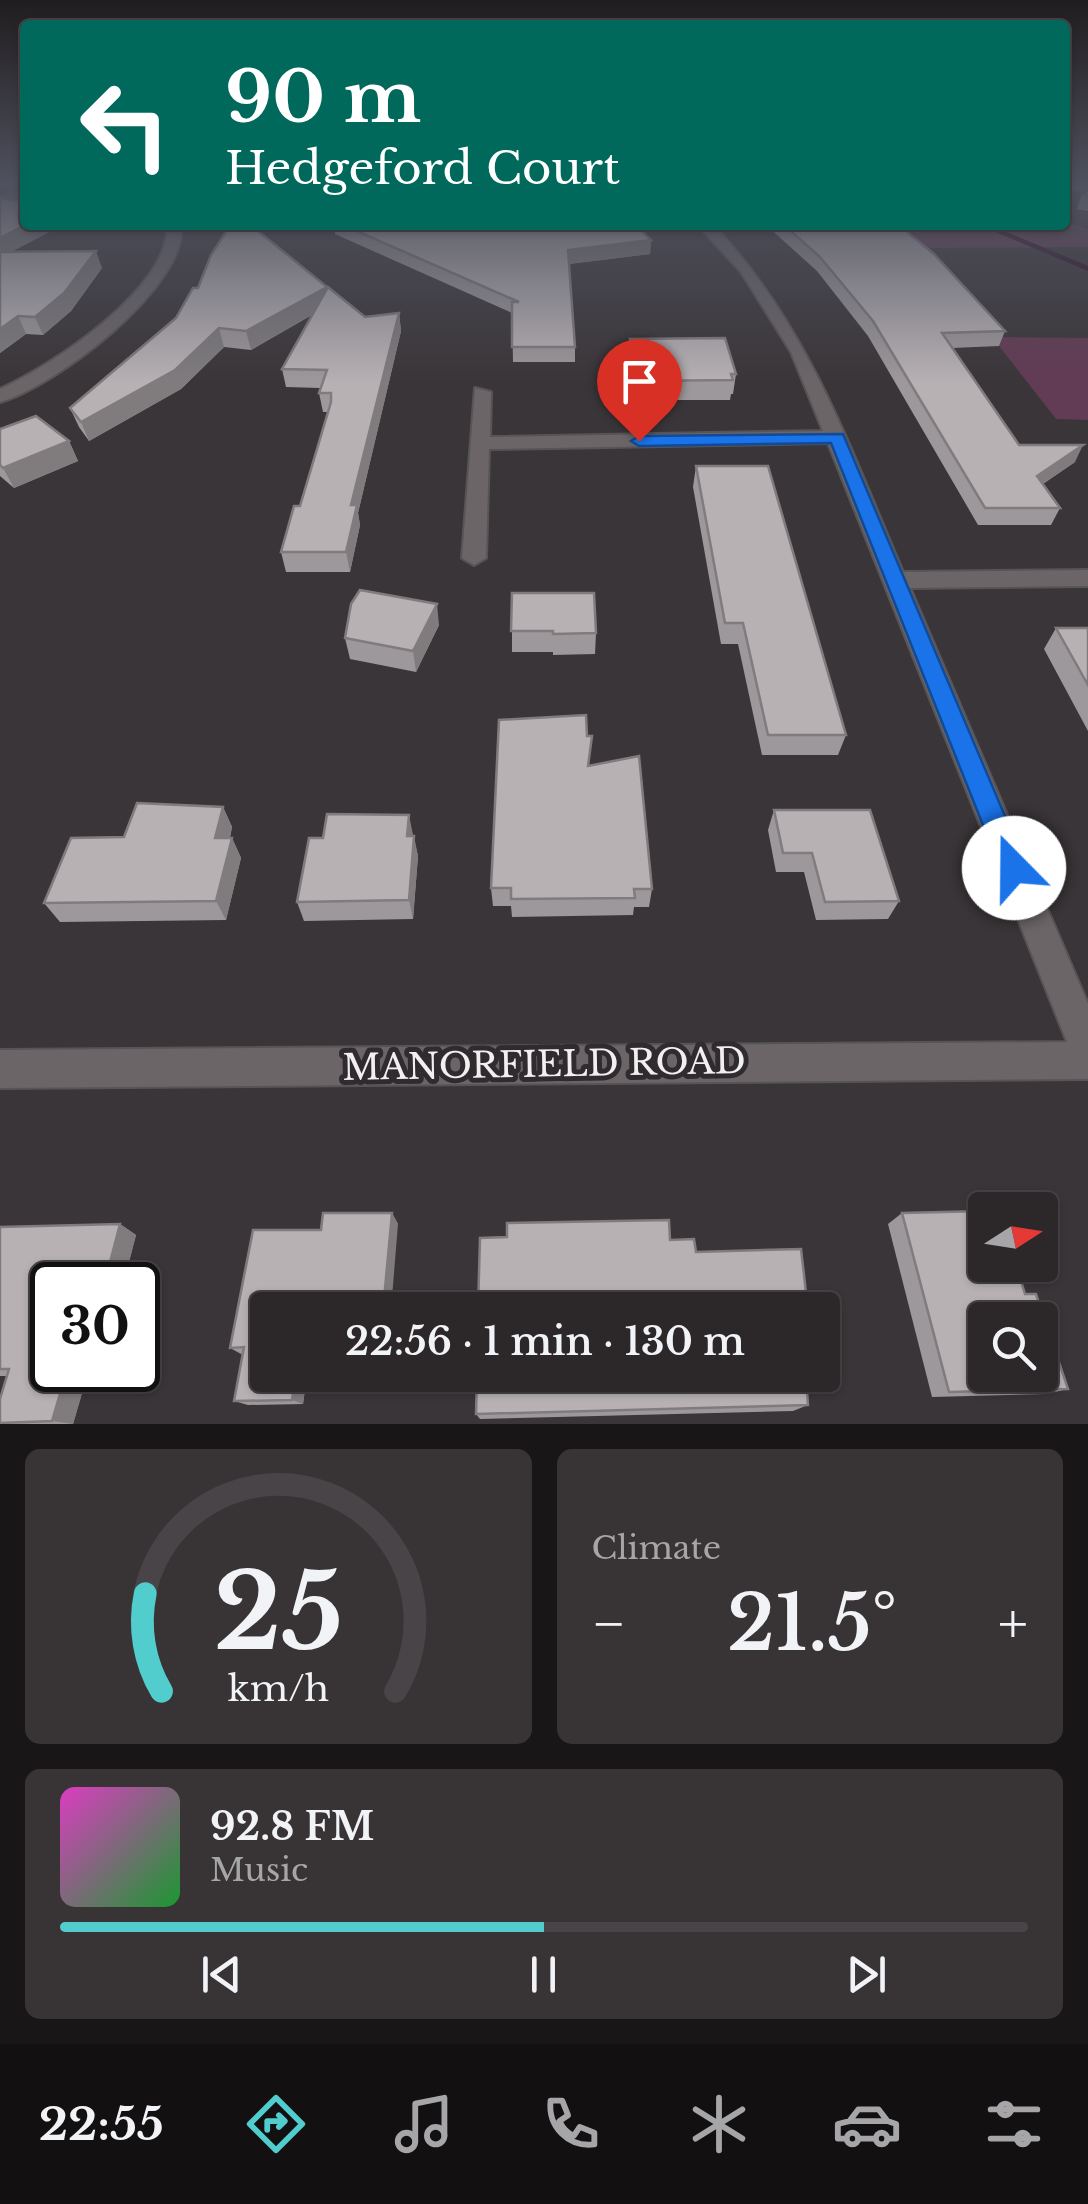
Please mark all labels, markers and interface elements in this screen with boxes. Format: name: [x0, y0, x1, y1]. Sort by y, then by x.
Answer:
text: 90 m: [225, 54, 421, 141]
icon: left: [60, 60, 190, 190]
text: Hedgeford Court: [225, 140, 620, 196]
pin: [597, 339, 682, 442]
icon: arrive: [612, 354, 667, 409]
position arrow: [962, 816, 1066, 920]
street label: MANORFIELD ROAD: [342, 1039, 746, 1089]
north arrow: [968, 1192, 1058, 1282]
map controls: [968, 1192, 1058, 1392]
speed limit sign: 30: [30, 1262, 160, 1392]
button: search: [968, 1302, 1058, 1392]
text: 22:56 · 1 min · 130 m: [345, 1318, 745, 1365]
text: Climate: [592, 1528, 721, 1568]
text: 25: [213, 1548, 343, 1677]
text: 21.5°: [727, 1577, 897, 1670]
text: −: [592, 1590, 626, 1658]
text: +: [998, 1590, 1028, 1658]
text: km/h: [228, 1666, 329, 1711]
text: 92.8 FM: [210, 1803, 374, 1850]
text: Music: [210, 1850, 308, 1890]
icon: previous: [194, 1947, 249, 2002]
icon: pause: [516, 1947, 571, 2002]
icon: next: [839, 1947, 894, 2002]
icon: directions: [241, 2089, 311, 2159]
icon: music: [389, 2089, 459, 2159]
icon: phone: [536, 2089, 606, 2159]
icon: climate: [684, 2089, 754, 2159]
icon: car: [832, 2089, 902, 2159]
icon: filters: [979, 2089, 1049, 2159]
text: 22:55: [39, 2096, 164, 2152]

